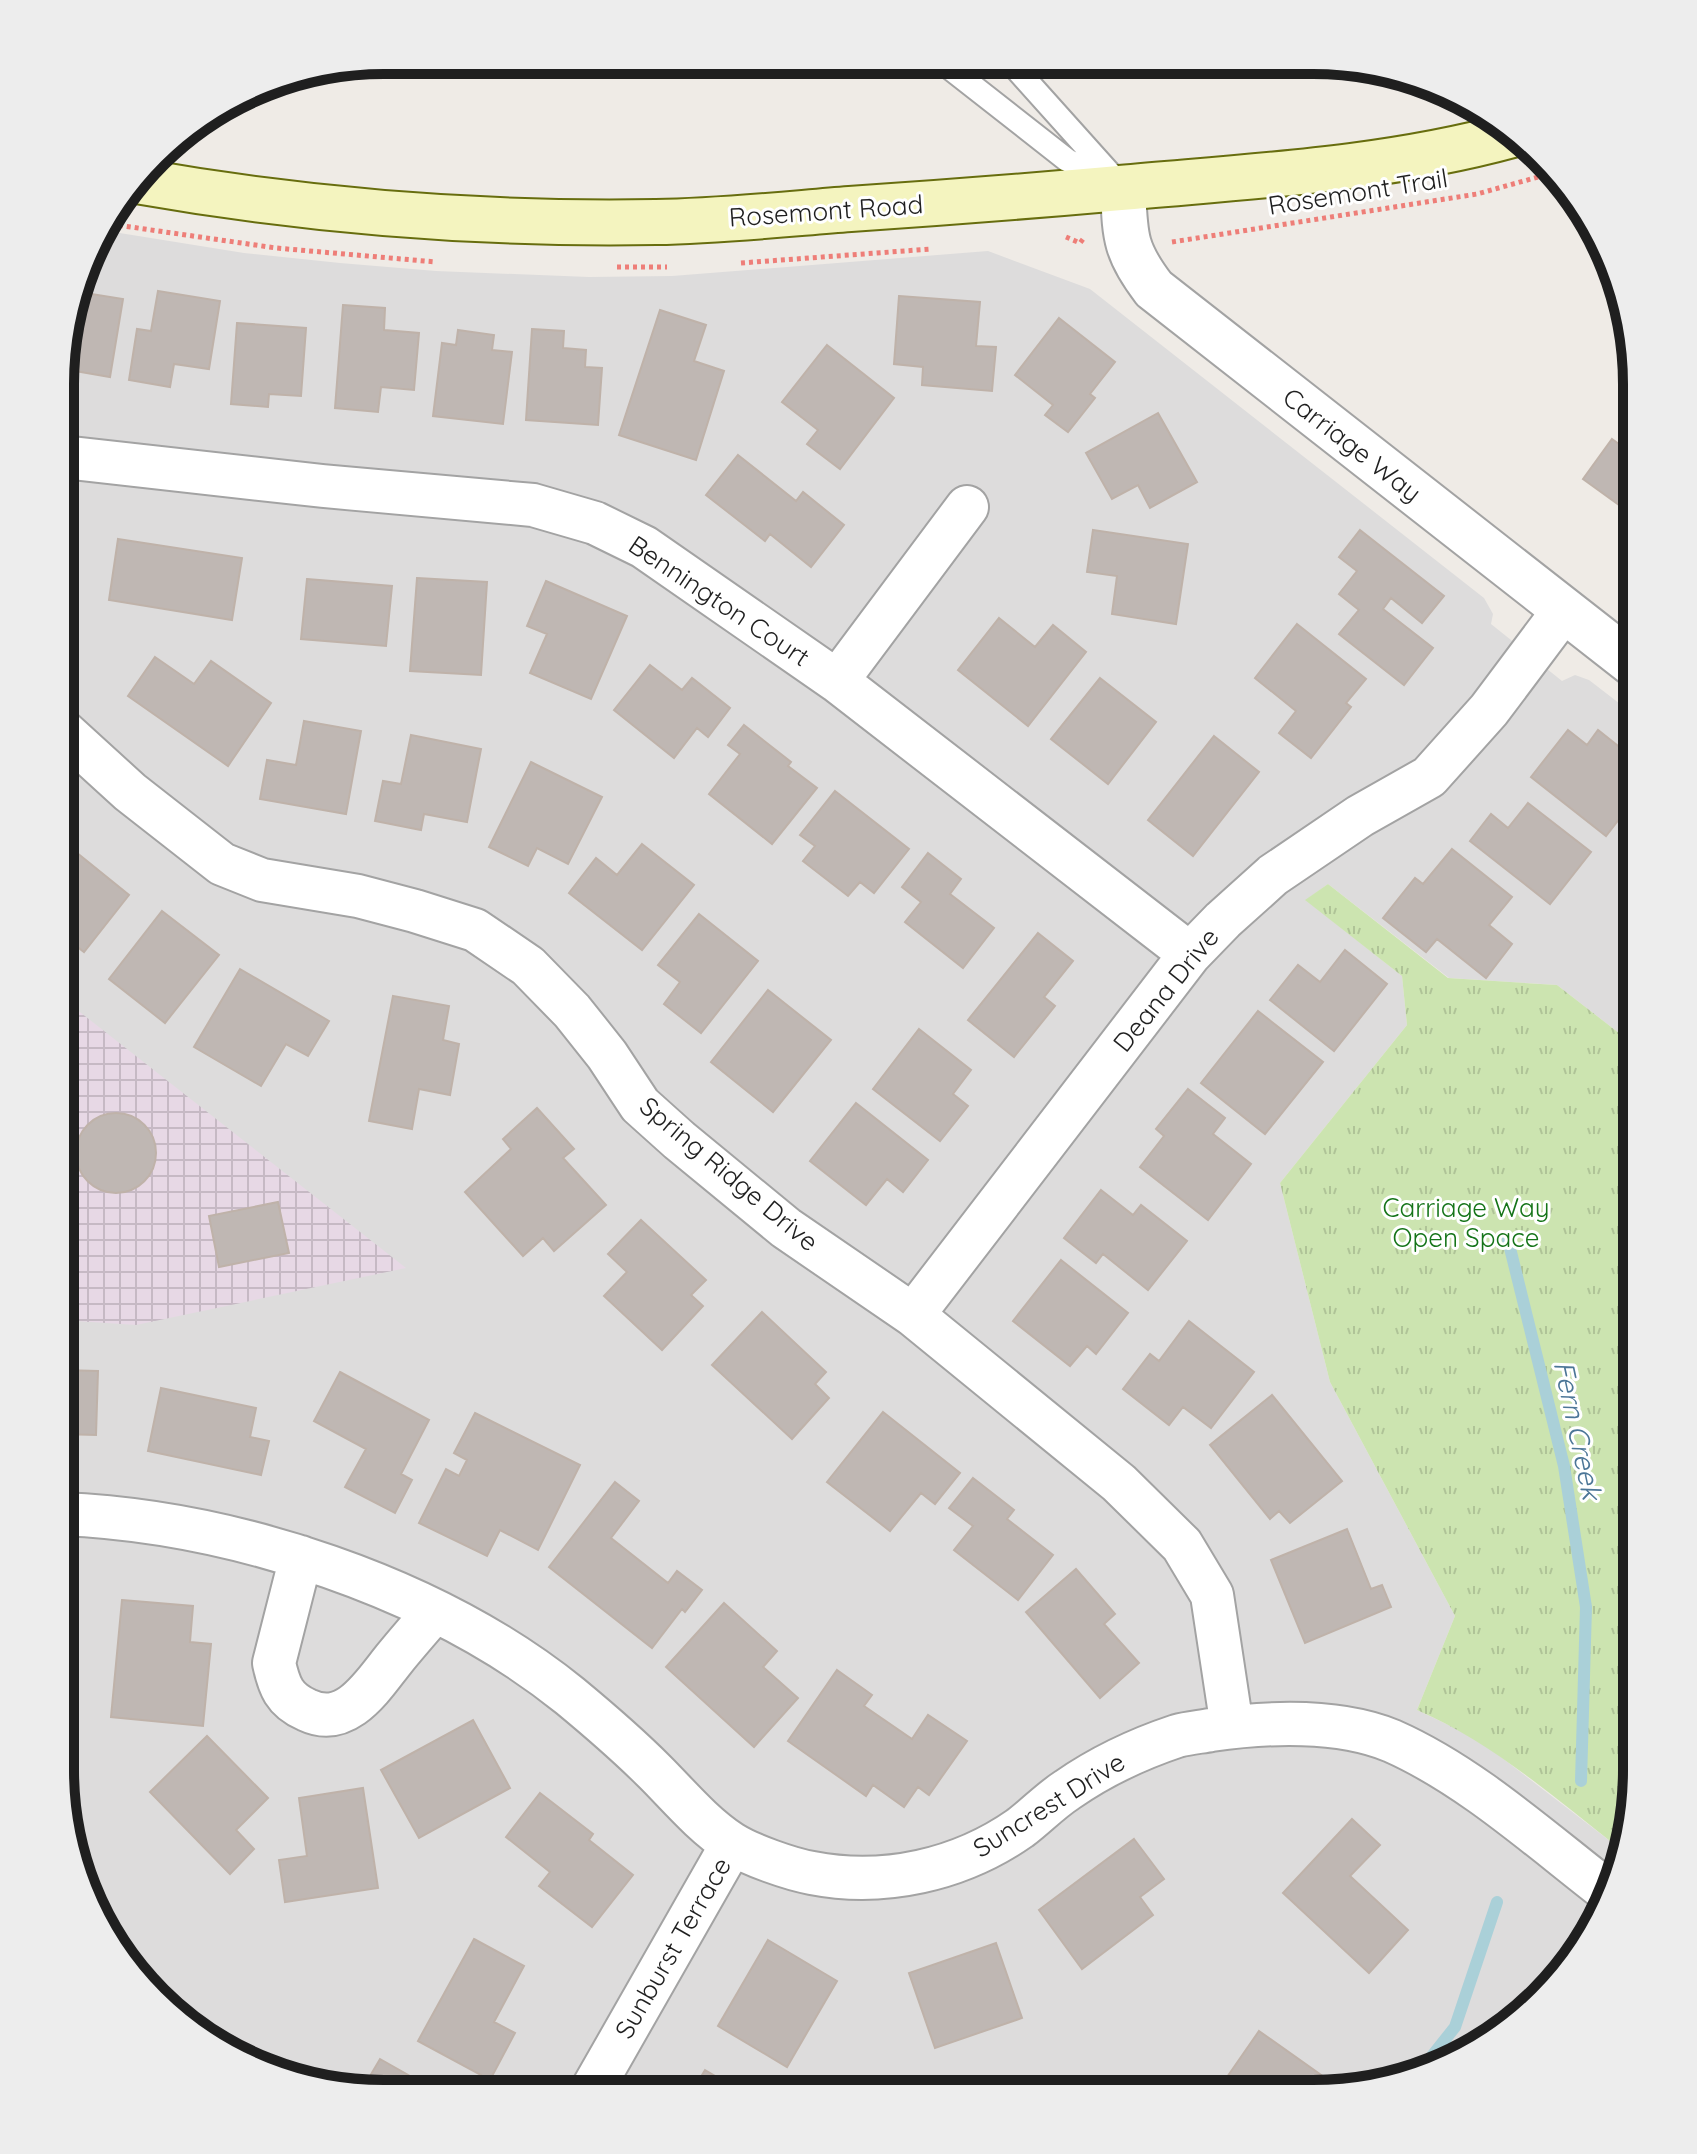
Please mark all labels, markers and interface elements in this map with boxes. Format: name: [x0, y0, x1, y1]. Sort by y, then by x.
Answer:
street label: Rosemont Trail: [1266, 161, 1450, 222]
street label: Rosemont Road: [728, 187, 924, 234]
street label: Carriage Way: [1276, 380, 1428, 509]
street label: Bennington Court: [622, 528, 816, 673]
street label: Deana Drive: [1106, 921, 1226, 1058]
street label: Spring Ridge Drive: [633, 1089, 825, 1258]
park label: Carriage Way Open Space: [1383, 1191, 1549, 1254]
water label: Fern Creek: [1547, 1357, 1611, 1505]
street label: Suncrest Drive: [967, 1745, 1131, 1864]
street label: Sunburst Terrace: [607, 1851, 738, 2044]

